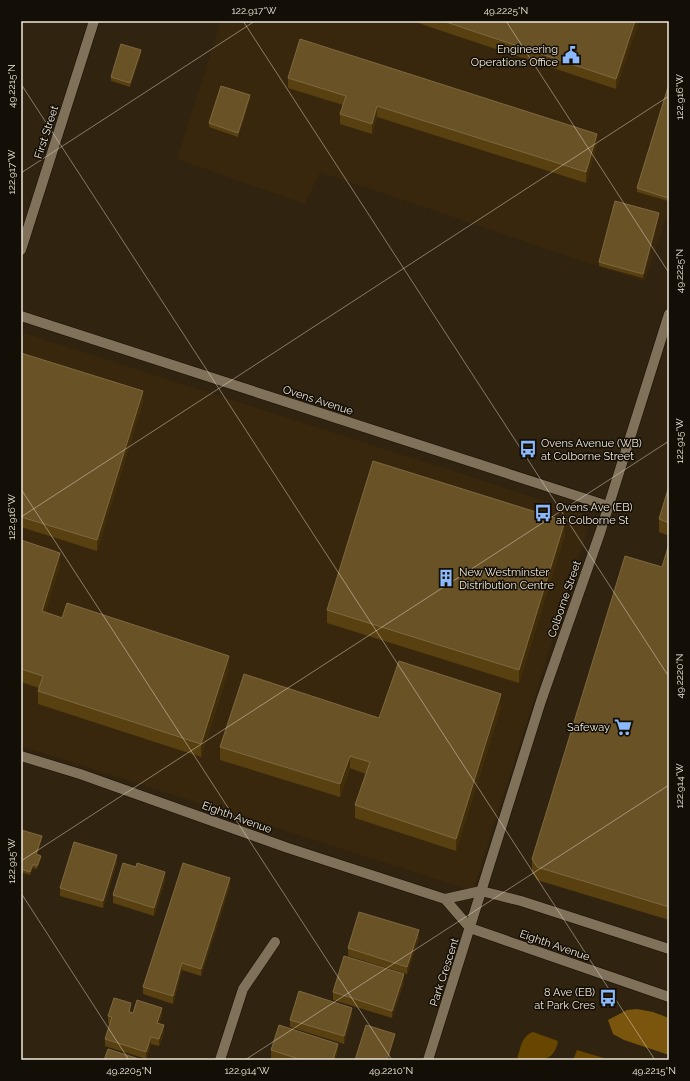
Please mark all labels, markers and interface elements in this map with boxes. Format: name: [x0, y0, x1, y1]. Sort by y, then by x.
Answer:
text: 122.917°W: [231, 5, 277, 16]
text: 49.2225°N: [484, 5, 528, 16]
place label: Engineering Operations Office: [471, 43, 559, 69]
public building icon: Engineering Operations Office: [561, 45, 581, 65]
text: 49.2215°N: [6, 64, 17, 108]
text: 122.916°W: [674, 74, 685, 120]
street label: First Street: [32, 104, 61, 160]
text: 122.917°W: [6, 149, 17, 195]
text: 49.2225°N: [674, 249, 685, 293]
street label: Ovens Avenue: [281, 383, 355, 418]
text: 122.915°W: [674, 418, 685, 464]
place label: Ovens Avenue (WB) at Colborne Street: [541, 437, 642, 463]
bus stop icon: Ovens Avenue (WB) at Colborne Street: [518, 439, 538, 459]
text: 122.916°W: [6, 494, 17, 540]
place label: Ovens Ave (EB) at Colborne St: [556, 501, 633, 527]
bus stop icon: Ovens Ave (EB) at Colborne St: [533, 503, 553, 523]
street label: Colborne Street: [545, 559, 584, 639]
place label: New Westminster Distribution Centre: [459, 566, 554, 592]
building icon: New Westminster Distribution Centre: [436, 568, 456, 588]
text: 49.2220°N: [674, 653, 685, 699]
supermarket icon: Safeway: [613, 717, 633, 737]
place label: Safeway: [567, 721, 610, 734]
text: 122.914°W: [674, 763, 685, 809]
street label: Eighth Avenue: [200, 799, 274, 836]
text: 122.915°W: [6, 838, 17, 884]
street label: Eighth Avenue: [518, 927, 592, 964]
street label: Park Crescent: [427, 936, 462, 1008]
place label: 8 Ave (EB) at Park Cres: [534, 986, 595, 1012]
bus stop icon: 8 Ave (EB) at Park Cres: [598, 988, 618, 1008]
text: 49.2205°N: [106, 1065, 152, 1076]
text: 122.914°W: [224, 1065, 270, 1076]
text: 49.2210°N: [369, 1065, 413, 1076]
text: 49.2215°N: [632, 1065, 676, 1076]

